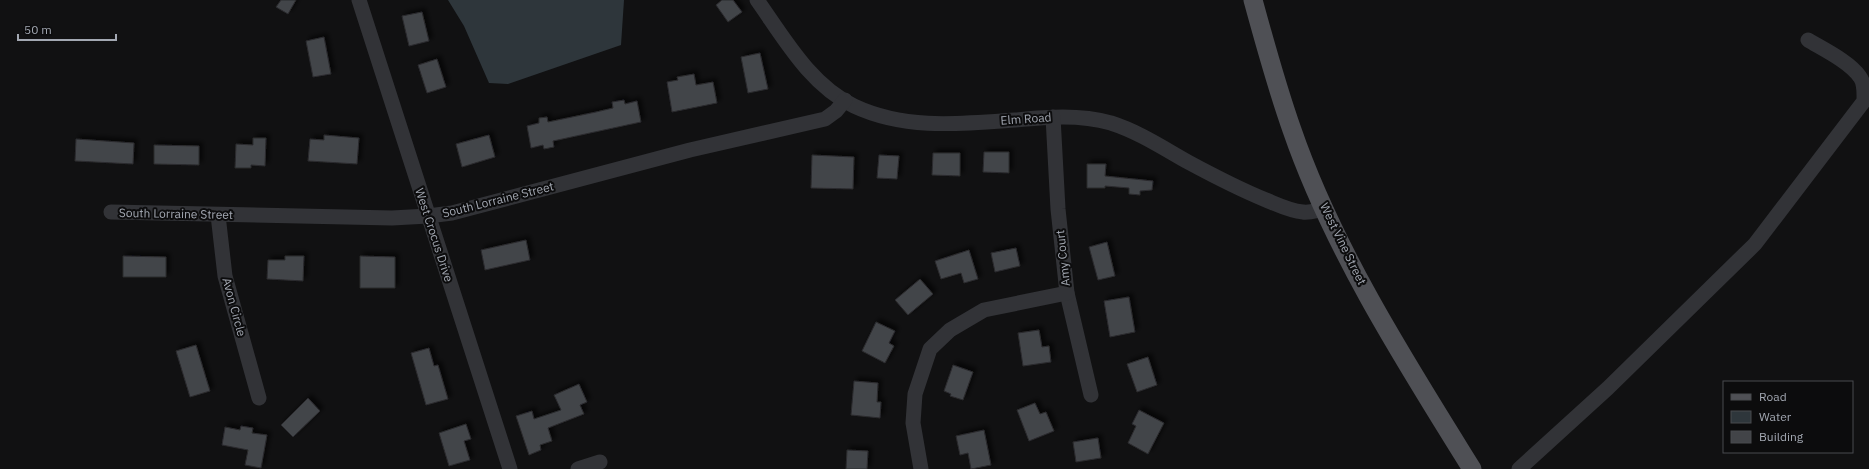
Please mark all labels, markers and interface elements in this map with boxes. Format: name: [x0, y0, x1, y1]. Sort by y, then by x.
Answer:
scale bar: [18, 16, 116, 42]
text: 50 m: [24, 22, 52, 37]
street label: Elm Road: [1000, 109, 1052, 128]
street label: South Lorraine Street: [441, 178, 555, 221]
street label: West Crocus Drive: [412, 186, 457, 284]
street label: West Vine Street: [1317, 200, 1370, 287]
street label: South Lorraine Street: [119, 205, 233, 222]
street label: Amy Court: [1052, 229, 1073, 287]
street label: Avon Circle: [219, 276, 250, 338]
legend: [1723, 381, 1853, 453]
text: Road: [1759, 389, 1787, 404]
text: Water: [1759, 409, 1792, 424]
text: Building: [1759, 429, 1804, 444]

